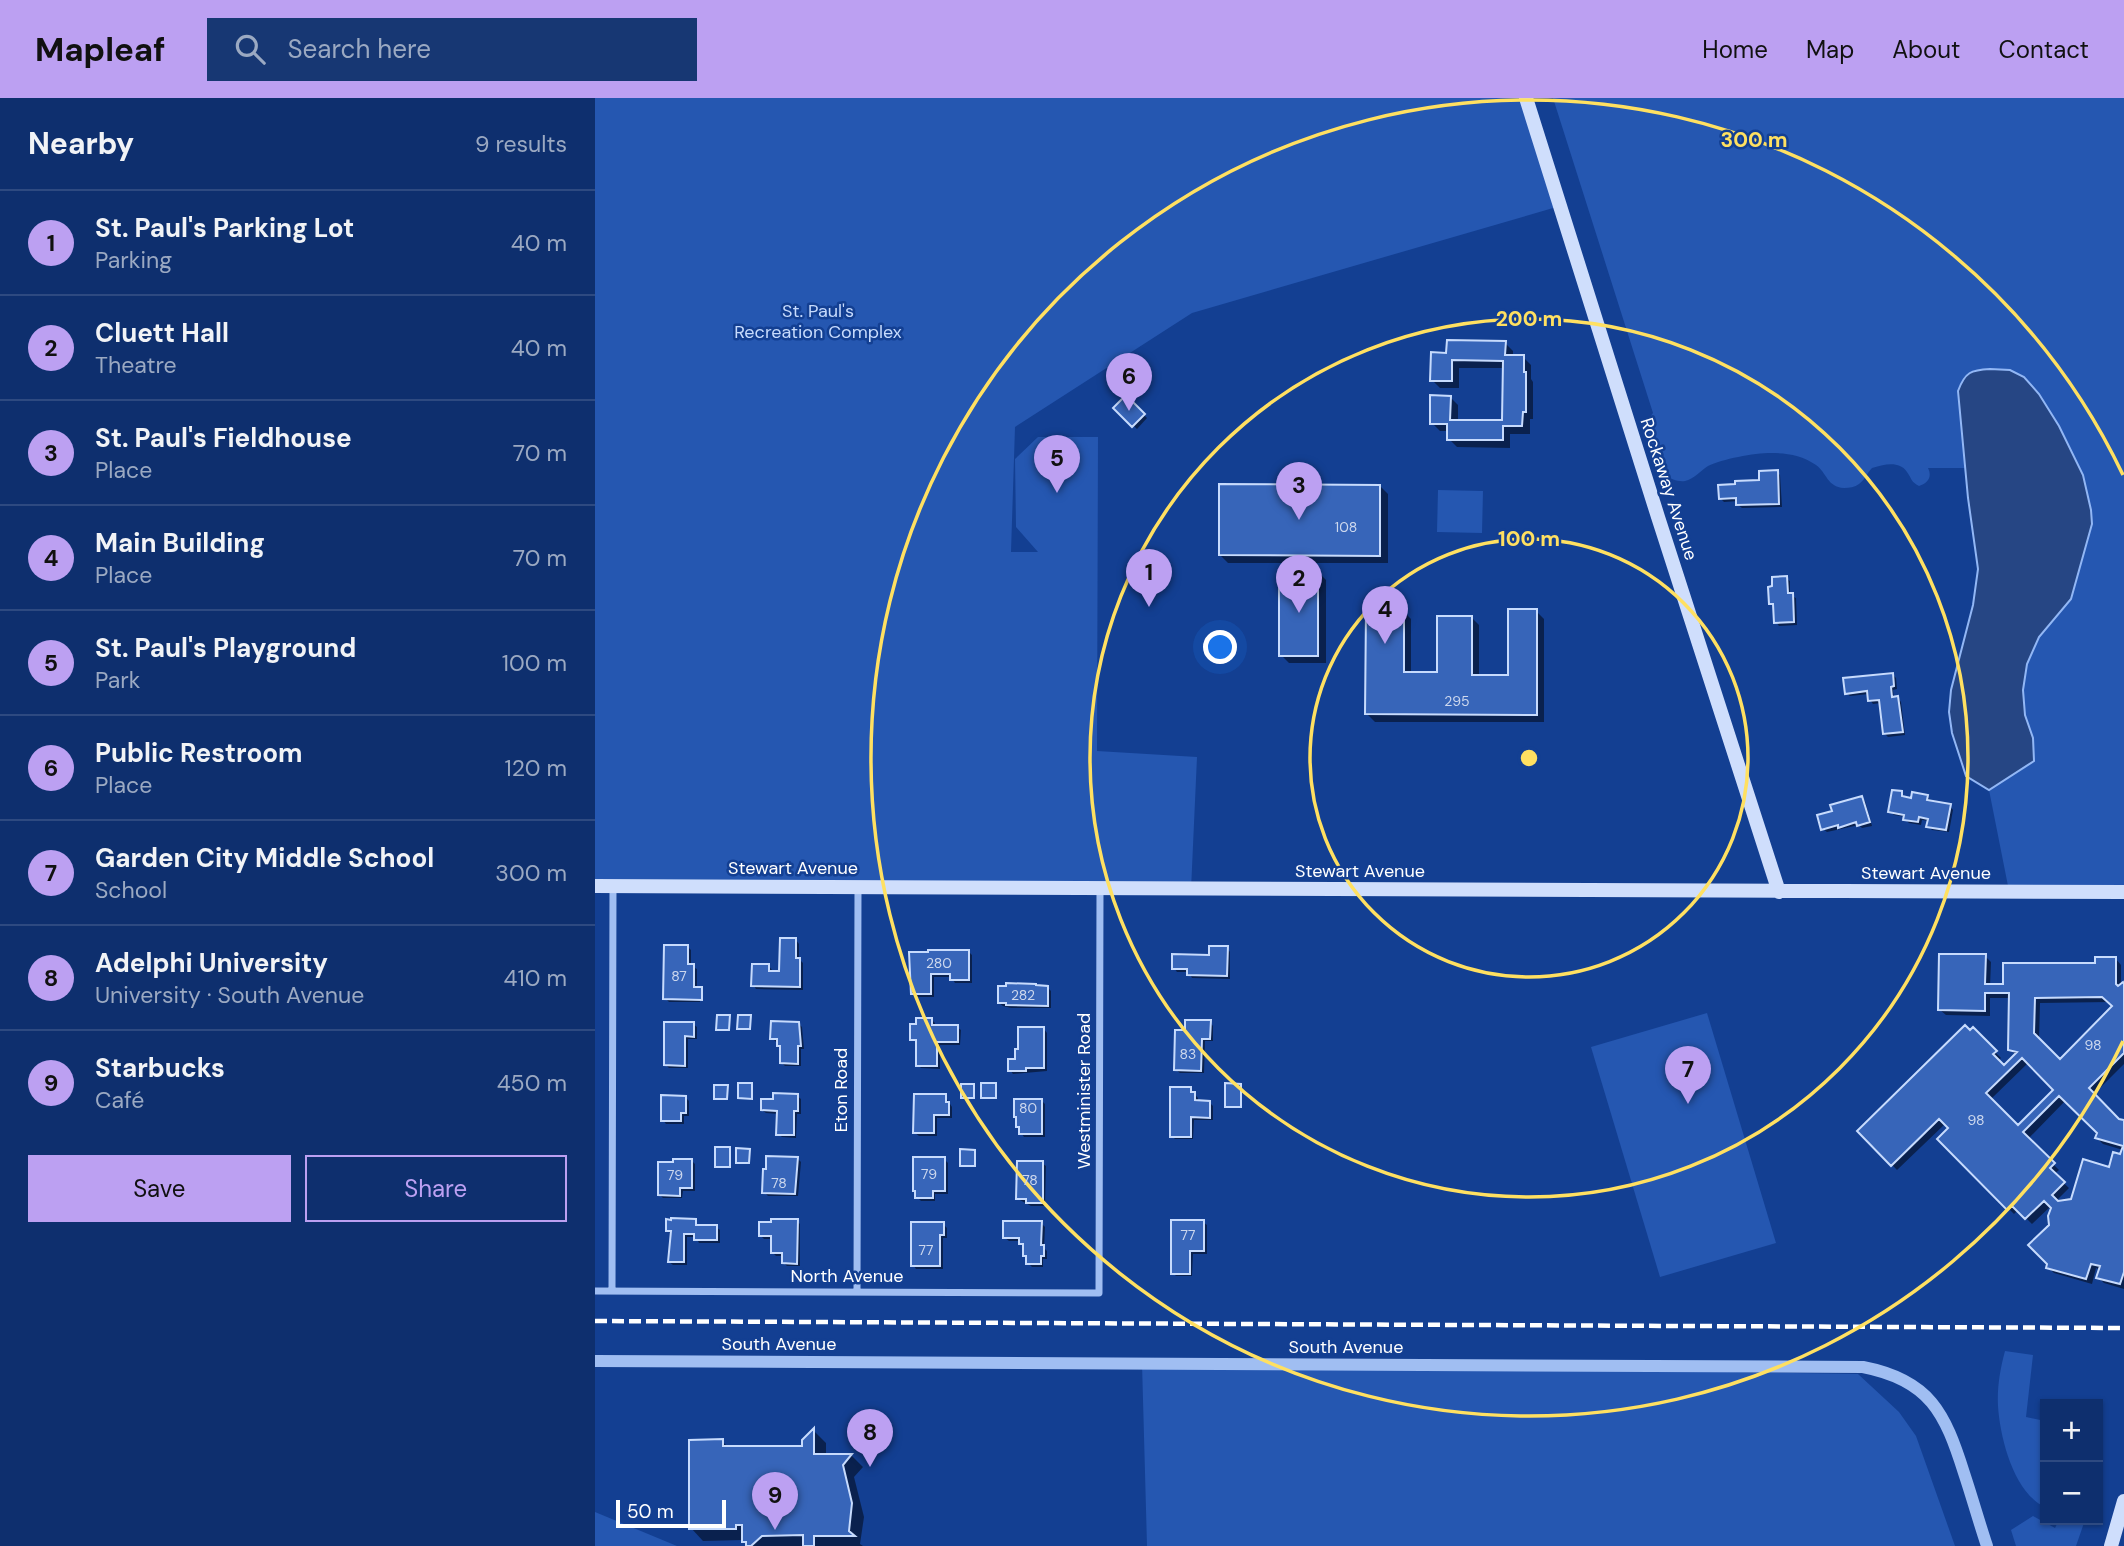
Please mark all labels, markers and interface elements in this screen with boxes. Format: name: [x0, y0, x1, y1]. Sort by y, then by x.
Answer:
search box: [207, 18, 697, 81]
text: Mapleaf: [35, 28, 165, 71]
icon: search: [231, 30, 269, 68]
text: Search here: [287, 32, 431, 66]
text: Home: [1702, 34, 1768, 65]
text: Map: [1806, 34, 1854, 65]
text: About: [1892, 34, 1961, 65]
text: Contact: [1999, 34, 2089, 65]
text: Nearby: [28, 124, 134, 163]
text: 300 m: [1721, 126, 1787, 154]
text: 9 results: [475, 129, 567, 159]
text: St. Paul's Parking Lot: [95, 211, 354, 245]
text: 1: [47, 228, 55, 258]
text: 40 m: [511, 228, 567, 258]
text: Parking: [95, 245, 172, 275]
park label: St. Paul's Recreation Complex: [734, 299, 902, 344]
text: 200 m: [1496, 305, 1562, 333]
text: Cluett Hall: [95, 316, 229, 350]
text: 2: [44, 333, 58, 363]
text: 40 m: [511, 333, 567, 363]
text: Theatre: [95, 350, 177, 380]
pin: 6: [1106, 353, 1152, 411]
street label: Rockaway Avenue: [1635, 415, 1703, 563]
text: St. Paul's Fieldhouse: [95, 421, 352, 455]
pin: 5: [1034, 435, 1080, 493]
text: 3: [44, 438, 58, 468]
text: 70 m: [513, 438, 567, 468]
text: Place: [95, 455, 152, 485]
pin: 3: [1276, 462, 1322, 520]
house number: 108: [1335, 518, 1357, 536]
text: 100 m: [1498, 525, 1560, 553]
text: Main Building: [95, 526, 265, 560]
text: 4: [44, 543, 58, 573]
text: 70 m: [513, 543, 567, 573]
pin: 1: [1126, 549, 1172, 607]
pin: 2: [1276, 555, 1322, 613]
text: Place: [95, 560, 152, 590]
pin: 4: [1362, 586, 1408, 644]
your location: [1203, 630, 1237, 664]
text: St. Paul's Playground: [95, 631, 356, 665]
text: 5: [44, 648, 58, 678]
text: 100 m: [502, 648, 567, 678]
text: Park: [95, 665, 140, 695]
house number: 295: [1444, 692, 1470, 710]
text: Public Restroom: [95, 736, 303, 770]
centre of rings: [1517, 746, 1541, 770]
text: 6: [44, 753, 58, 783]
text: 120 m: [504, 753, 567, 783]
text: Place: [95, 770, 152, 800]
text: Garden City Middle School: [95, 841, 434, 875]
street label: Stewart Avenue: [728, 856, 858, 880]
text: 7: [45, 858, 57, 888]
text: 300 m: [495, 858, 567, 888]
street label: Stewart Avenue: [1295, 859, 1425, 883]
street label: Stewart Avenue: [1861, 861, 1991, 885]
text: School: [95, 875, 167, 905]
text: Adelphi University: [95, 946, 328, 980]
house number: 280: [926, 954, 952, 972]
text: 8: [44, 963, 58, 993]
text: 410 m: [504, 963, 567, 993]
house number: 87: [671, 967, 687, 985]
text: University · South Avenue: [95, 980, 364, 1010]
house number: 282: [1011, 986, 1035, 1004]
street label: Westminister Road: [1072, 1013, 1096, 1169]
house number: 98: [2084, 1036, 2102, 1054]
house number: 83: [1180, 1045, 1196, 1063]
pin: 7: [1665, 1046, 1711, 1104]
street label: Eton Road: [829, 1048, 853, 1132]
text: Starbucks: [95, 1051, 225, 1085]
text: 9: [44, 1068, 58, 1098]
text: 450 m: [497, 1068, 567, 1098]
text: Café: [95, 1085, 144, 1115]
house number: 80: [1019, 1099, 1037, 1117]
house number: 98: [1967, 1111, 1985, 1129]
button: Save: [28, 1155, 291, 1222]
button: Share: [305, 1155, 567, 1222]
house number: 79: [921, 1165, 937, 1183]
house number: 79: [667, 1166, 683, 1184]
house number: 78: [1022, 1171, 1038, 1189]
house number: 78: [771, 1174, 787, 1192]
house number: 77: [1181, 1226, 1195, 1244]
house number: 77: [919, 1241, 933, 1259]
street label: North Avenue: [790, 1264, 904, 1288]
street label: South Avenue: [722, 1332, 836, 1356]
street label: South Avenue: [1289, 1335, 1403, 1359]
map controls: [2040, 1399, 2103, 1525]
button: +: [2040, 1399, 2103, 1462]
pin: 8: [847, 1409, 893, 1467]
button: −: [2040, 1462, 2103, 1525]
pin: 9: [752, 1472, 798, 1530]
scale bar: [616, 1497, 726, 1529]
text: 50 m: [627, 1499, 674, 1524]

